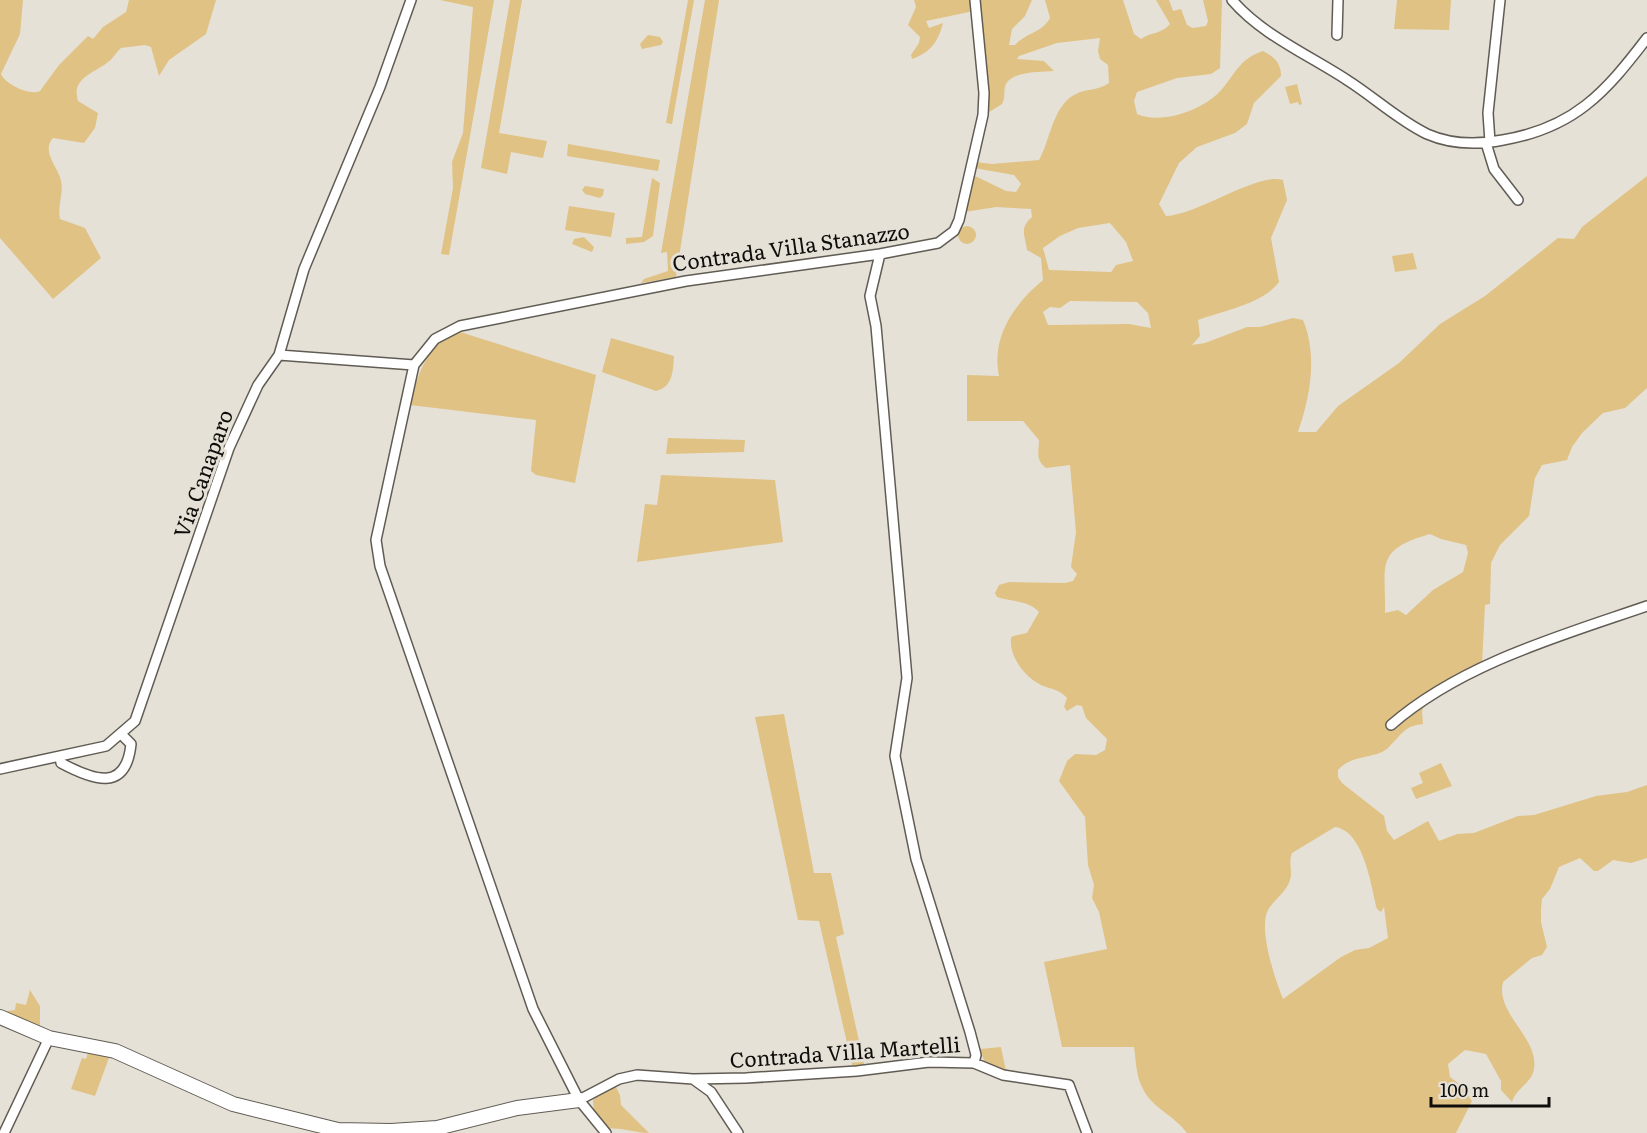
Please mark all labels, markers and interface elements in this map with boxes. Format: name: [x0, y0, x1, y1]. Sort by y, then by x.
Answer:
street label: Contrada Villa Stanazzo: [670, 214, 911, 278]
street label: Via Canaparo: [164, 405, 239, 542]
street label: Contrada Villa Martelli: [728, 1027, 961, 1074]
scale bar: [1431, 1070, 1550, 1108]
text: 100 m: [1440, 1076, 1489, 1103]

